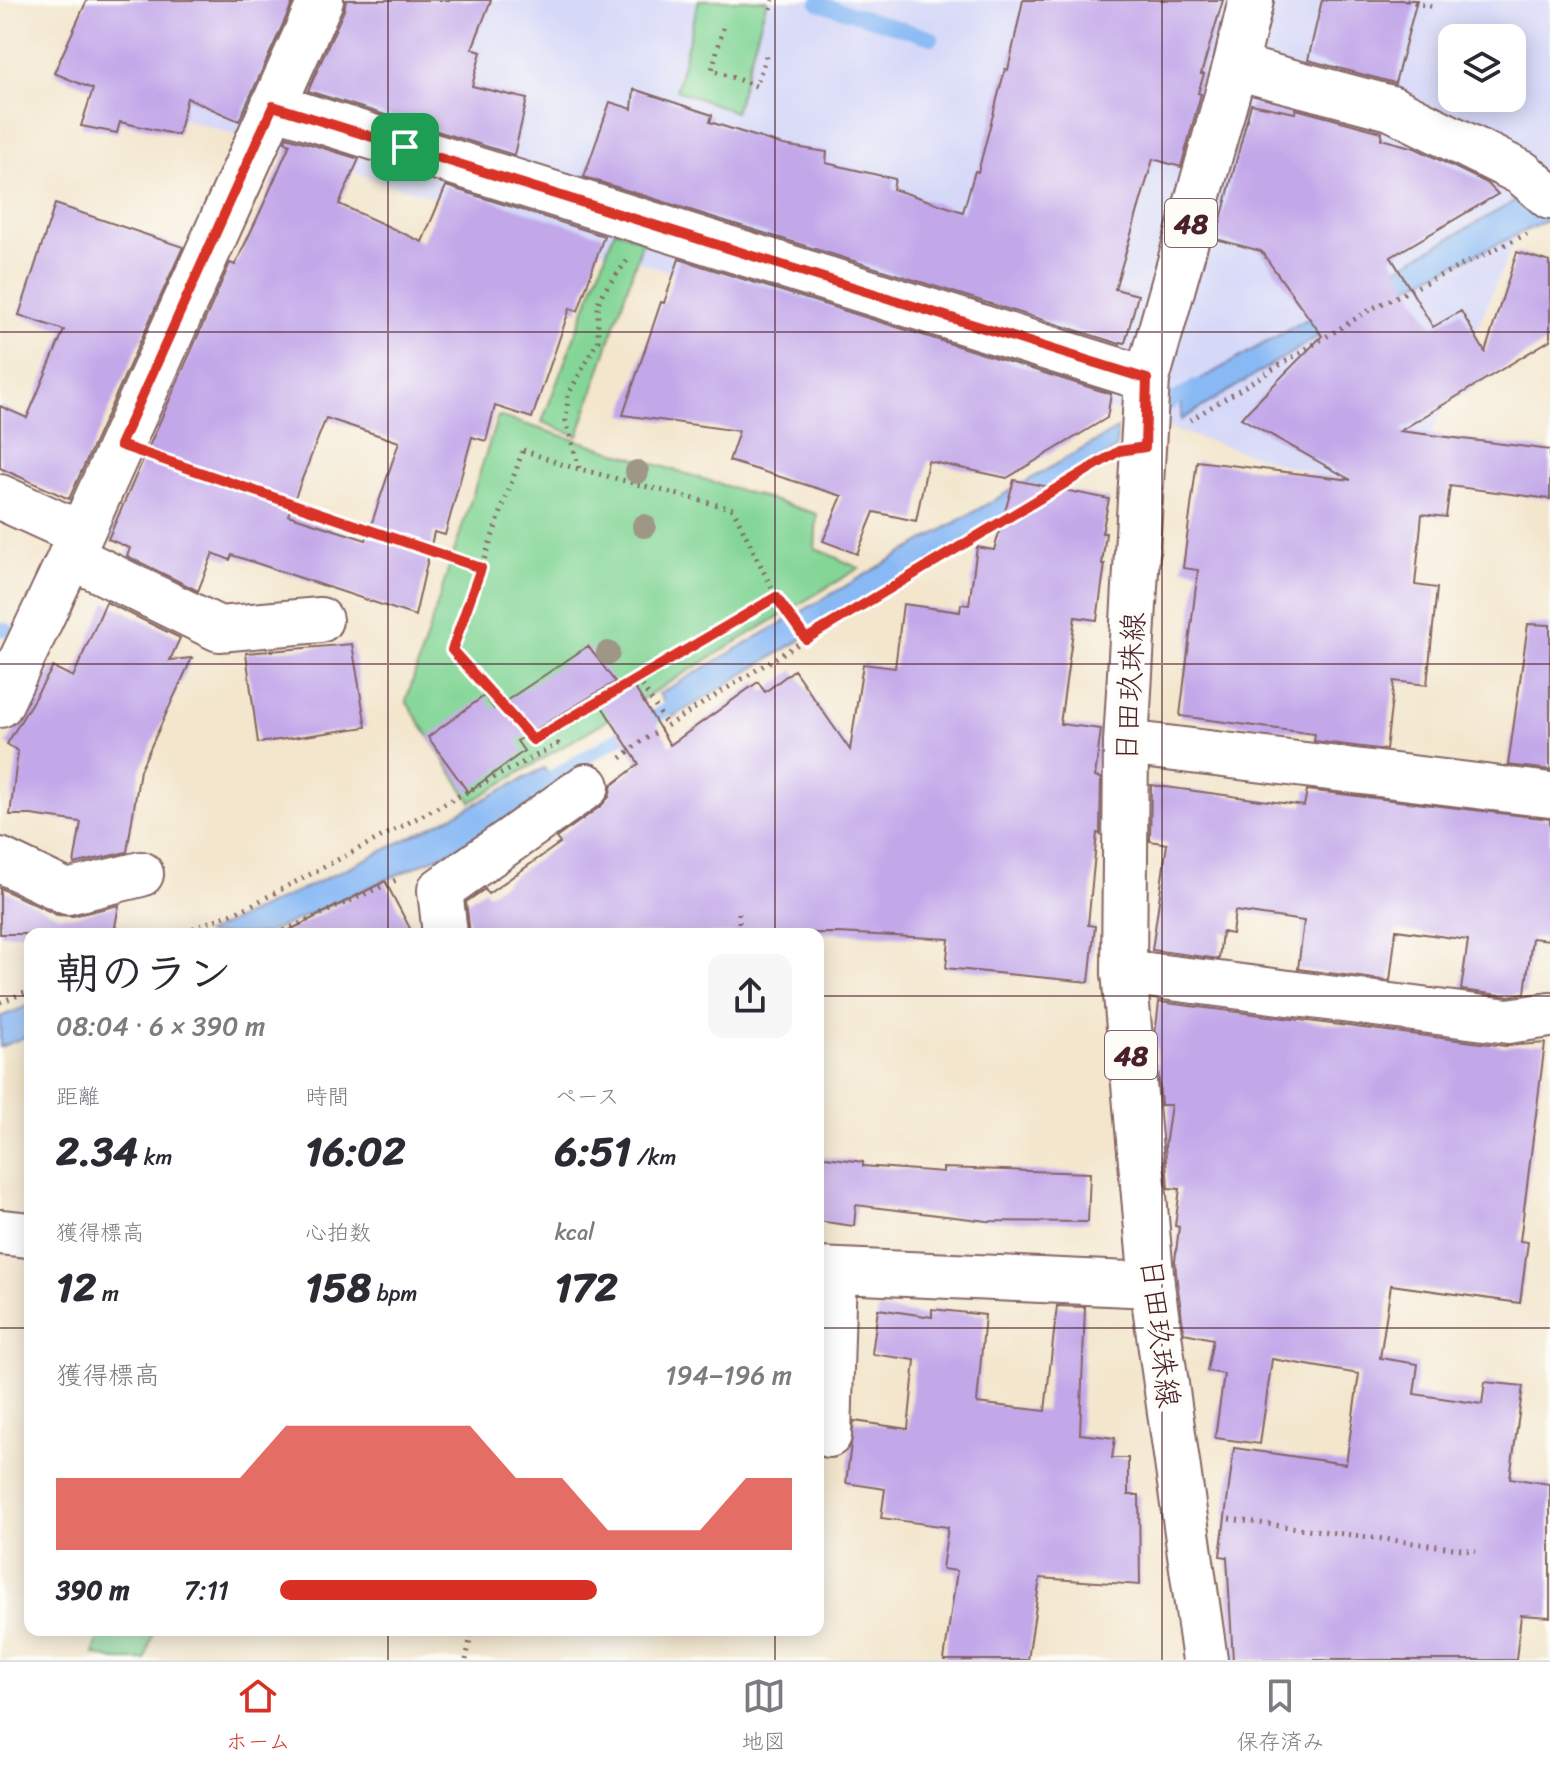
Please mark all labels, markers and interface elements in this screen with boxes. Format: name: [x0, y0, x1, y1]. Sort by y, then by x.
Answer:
map controls: [1438, 24, 1526, 112]
button: layers: [1438, 24, 1526, 112]
pin: [371, 113, 439, 181]
icon: arrive: [383, 125, 427, 169]
road number: 48: [1165, 199, 1217, 247]
street label: 日田玖珠線: [1099, 611, 1161, 763]
text: 朝のラン: [56, 934, 232, 1012]
button: share: [708, 954, 792, 1038]
text: 08:04 · 6 × 390 m: [56, 1003, 265, 1049]
road number: 48: [1105, 1031, 1157, 1079]
text: 距離: [56, 1077, 100, 1116]
text: 時間: [305, 1077, 349, 1116]
text: ペース: [555, 1077, 619, 1116]
text: 2.34: [56, 1116, 138, 1187]
text: 16:02: [305, 1116, 406, 1187]
text: 6:51: [555, 1116, 631, 1187]
text: km: [138, 1138, 172, 1177]
text: /km: [631, 1138, 676, 1177]
text: 獲得標高: [56, 1213, 144, 1252]
text: 心拍数: [305, 1213, 371, 1252]
text: kcal: [555, 1213, 595, 1252]
text: 12: [56, 1252, 96, 1323]
text: 158: [305, 1252, 371, 1323]
text: 172: [555, 1252, 618, 1323]
street label: 日田玖珠線: [1124, 1255, 1196, 1411]
text: m: [96, 1274, 119, 1313]
text: bpm: [371, 1274, 417, 1313]
text: 獲得標高: [56, 1352, 160, 1398]
text: 194–196 m: [665, 1352, 792, 1398]
text: 390 m: [56, 1567, 129, 1613]
text: 7:11: [184, 1567, 229, 1613]
tab: ホーム: [225, 1674, 291, 1761]
tab: 地図: [742, 1674, 786, 1761]
tab: 保存済み: [1236, 1674, 1325, 1761]

